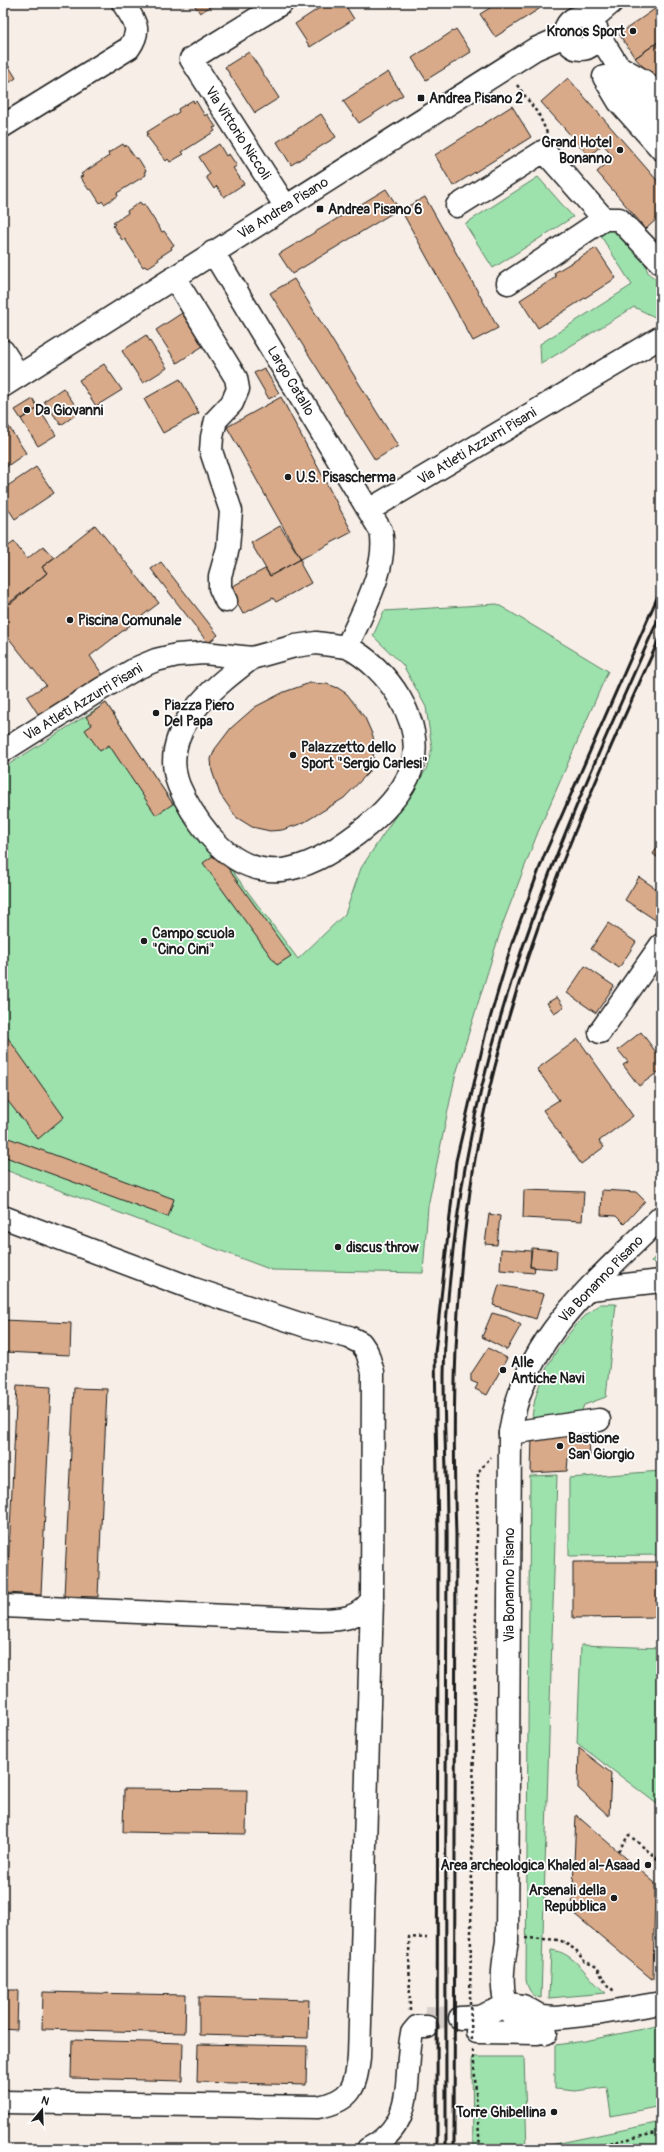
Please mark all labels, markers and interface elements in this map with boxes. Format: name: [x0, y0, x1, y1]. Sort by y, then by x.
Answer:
place label: Kronos Sport: [547, 23, 625, 40]
marker: Kronos Sport: [628, 26, 638, 36]
street label: Via Vittorio Niccoli: [202, 83, 275, 183]
place label: Andrea Pisano 2: [429, 90, 523, 107]
marker: Andrea Pisano 2: [416, 93, 426, 103]
place label: Grand Hotel Bonanno: [542, 134, 612, 167]
marker: Grand Hotel Bonanno: [615, 145, 625, 155]
street label: Via Andrea Pisano: [234, 173, 332, 243]
place label: Andrea Pisano 6: [328, 201, 423, 218]
marker: Andrea Pisano 6: [315, 204, 325, 214]
street label: Largo Catallo: [264, 343, 319, 419]
place label: Da Giovanni: [35, 402, 104, 419]
street label: Via Atleti Azzurri Pisani: [414, 404, 540, 488]
marker: Da Giovanni: [22, 405, 32, 415]
place label: U.S. Pisascherma: [296, 469, 396, 486]
marker: U.S. Pisascherma: [283, 472, 293, 482]
place label: Piscina Comunale: [78, 612, 182, 629]
marker: Piscina Comunale: [65, 615, 75, 625]
street label: Via Atleti Azzurri Pisani: [20, 660, 146, 744]
place label: Piazza Piero Del Papa: [164, 697, 235, 730]
marker: Piazza Piero Del Papa: [151, 708, 161, 718]
place label: Palazzetto dello Sport "Sergio Carlesi": [301, 739, 428, 772]
marker: Palazzetto dello Sport "Sergio Carlesi": [288, 750, 298, 760]
place label: Campo scuola "Cino Cini": [152, 925, 235, 958]
marker: Campo scuola "Cino Cini": [139, 936, 149, 946]
street label: Via Bonanno Pisano: [555, 1231, 647, 1326]
place label: discus throw: [346, 1239, 419, 1256]
marker: discus throw: [333, 1242, 343, 1252]
place label: Alle Antiche Navi: [511, 1354, 585, 1387]
marker: Alle Antiche Navi: [498, 1365, 508, 1375]
place label: Bastione San Giorgio: [568, 1430, 635, 1463]
marker: Bastione San Giorgio: [555, 1441, 565, 1451]
street label: Via Bonanno Pisano: [501, 1527, 518, 1642]
place label: Area archeologica Khaled al-Asaad: [440, 1857, 640, 1874]
marker: Area archeologica Khaled al-Asaad: [643, 1860, 653, 1870]
place label: Arsenali della Repubblica: [529, 1882, 606, 1915]
marker: Arsenali della Repubblica: [609, 1893, 619, 1903]
north arrow: [22, 2090, 62, 2130]
text: N: [39, 2094, 51, 2109]
place label: Torre Ghibellina: [455, 2104, 546, 2121]
marker: Torre Ghibellina: [549, 2107, 559, 2117]

